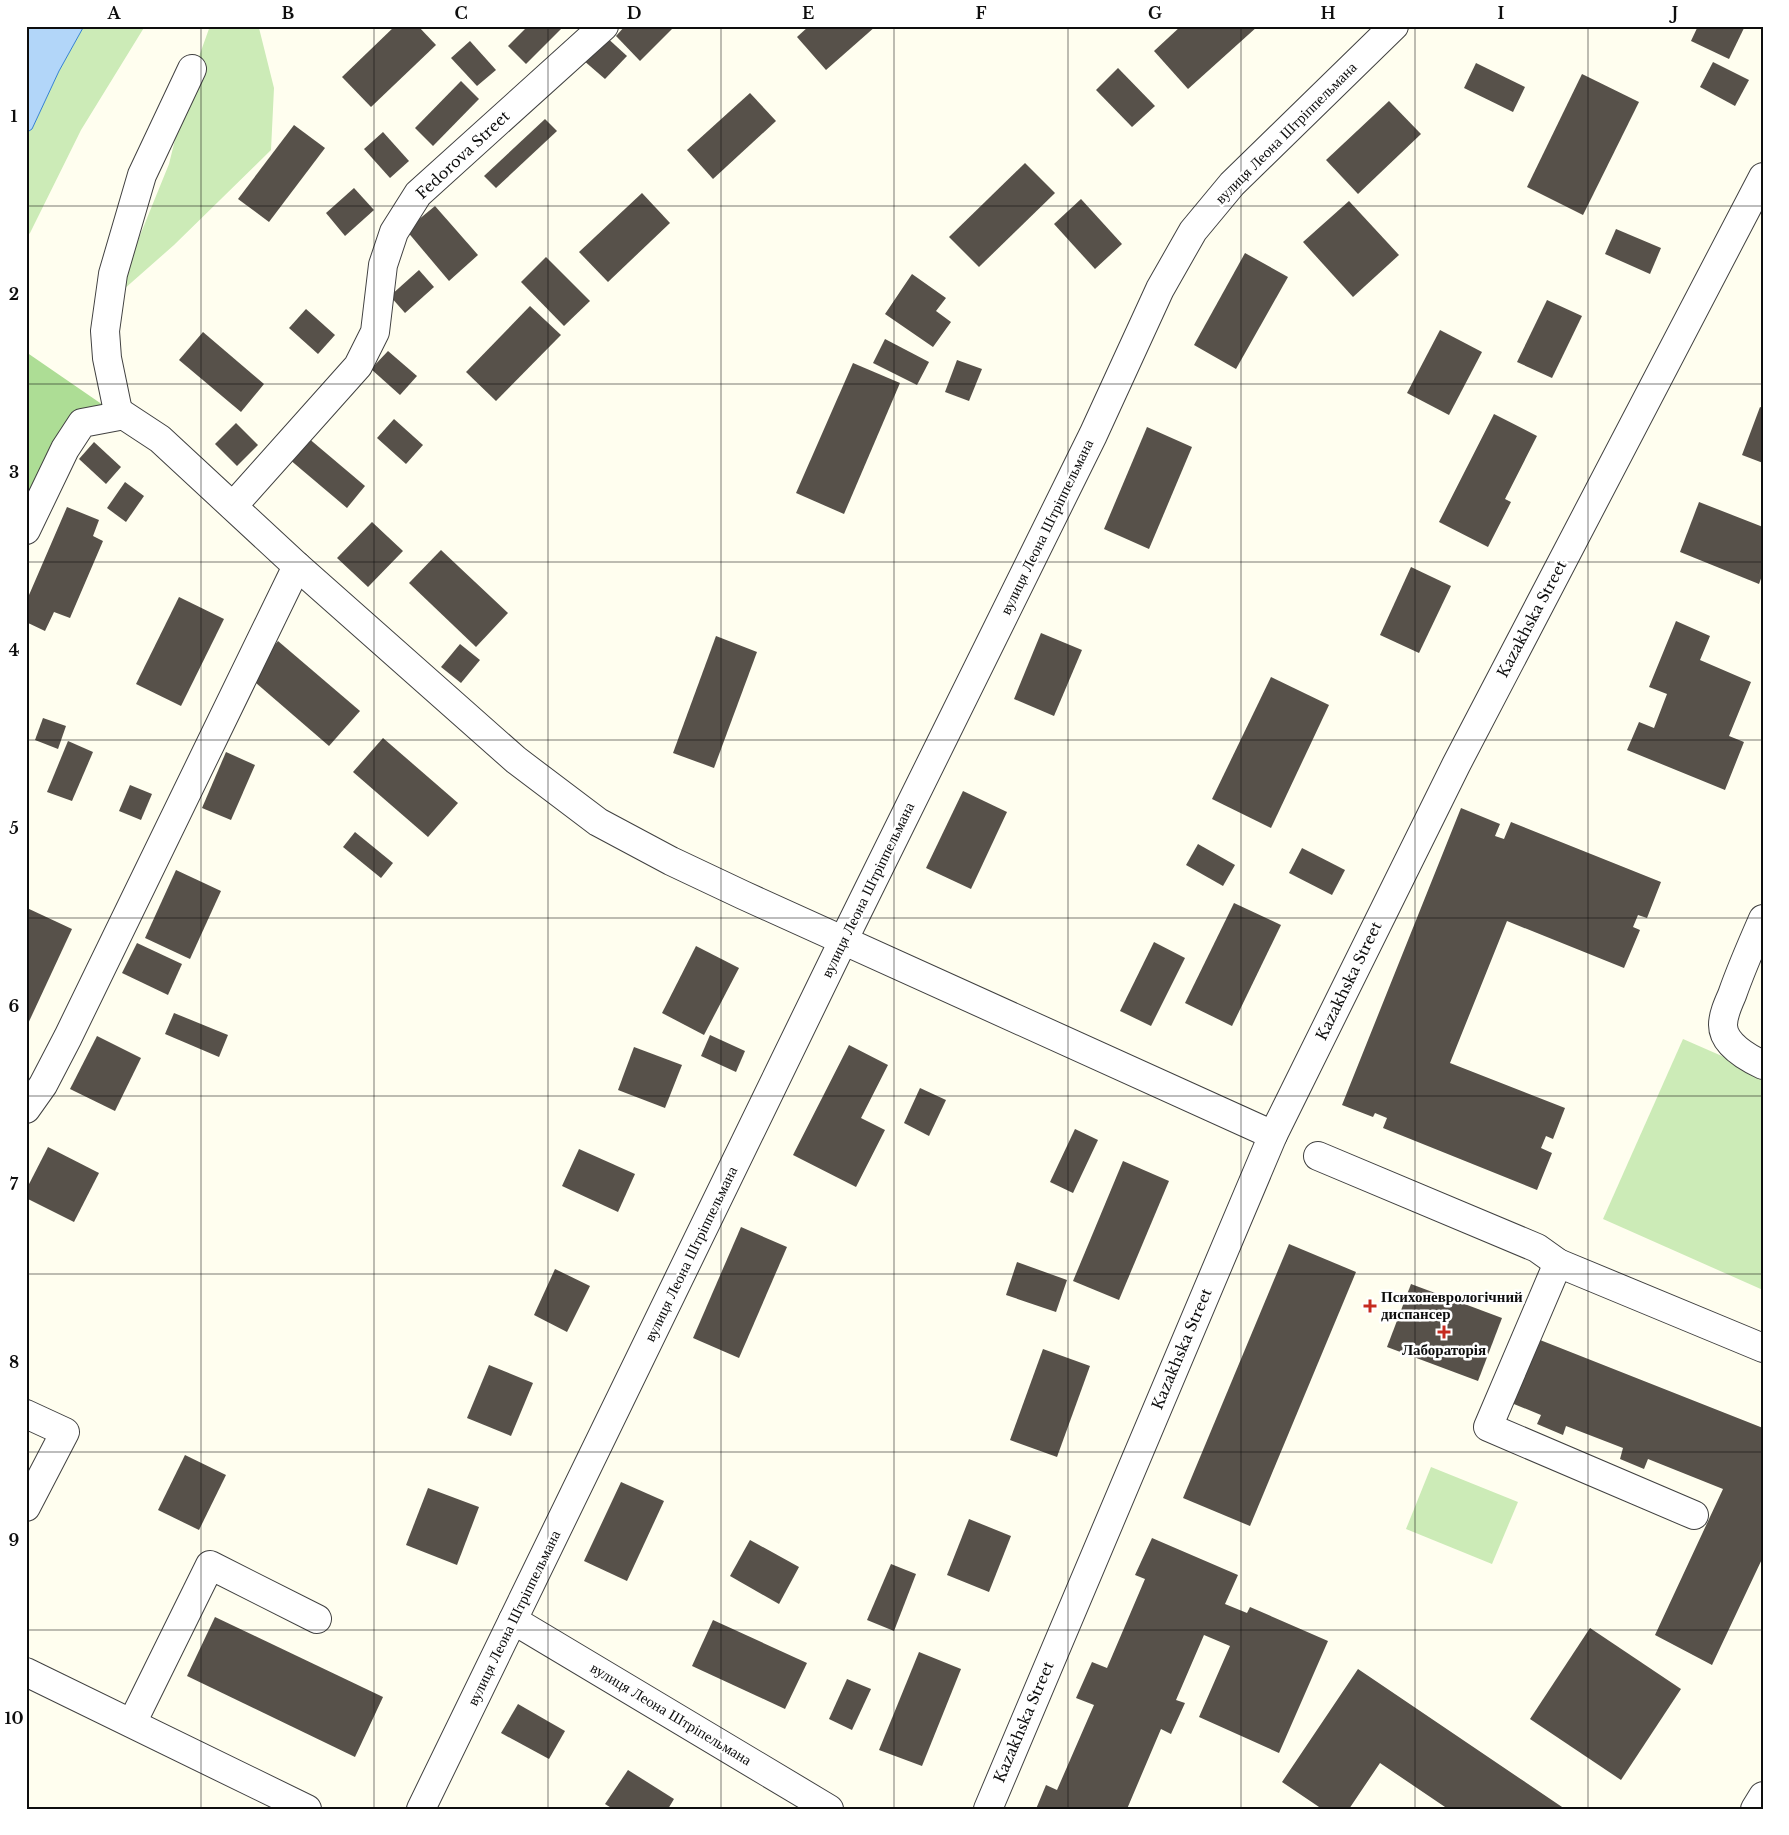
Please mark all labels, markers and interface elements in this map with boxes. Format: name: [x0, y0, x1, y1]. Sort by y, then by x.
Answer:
text: A: [107, 3, 122, 23]
text: B: [282, 3, 295, 23]
text: C: [454, 3, 468, 23]
text: D: [627, 3, 641, 23]
text: E: [802, 3, 814, 23]
text: F: [975, 3, 987, 23]
text: G: [1148, 3, 1162, 23]
text: H: [1320, 3, 1336, 23]
text: I: [1498, 3, 1505, 23]
text: J: [1669, 3, 1678, 23]
street label: вулиця Леона Штріппельмана: [1211, 58, 1361, 207]
text: 1: [11, 106, 18, 126]
street label: Fedorova Street: [412, 106, 514, 203]
text: 2: [9, 284, 19, 304]
street label: вулиця Леона Штріппельмана: [996, 436, 1097, 618]
text: 3: [9, 462, 19, 482]
street label: Kazakhska Street: [1493, 557, 1571, 681]
text: 4: [9, 640, 19, 660]
street label: вулиця Леона Штріппельмана: [817, 799, 918, 981]
text: 5: [9, 818, 19, 838]
street label: Kazakhska Street: [1312, 918, 1386, 1043]
text: 6: [9, 996, 20, 1016]
street label: вулиця Леона Штріппельмана: [640, 1163, 741, 1345]
text: 7: [10, 1174, 19, 1194]
street label: Kazakhska Street: [1147, 1285, 1216, 1412]
place label: Психоневрологічний диспансер: [1381, 1287, 1523, 1323]
marker: Психоневрологічний диспансер: [1363, 1299, 1377, 1313]
marker: Лабораторія: [1437, 1325, 1451, 1339]
place label: Лабораторія: [1402, 1340, 1486, 1359]
text: 8: [9, 1352, 19, 1372]
street label: вулиця Леона Штріппельмана: [463, 1527, 564, 1709]
text: 9: [9, 1530, 20, 1550]
street label: вулиця Леона Штріпельмана: [587, 1658, 756, 1769]
street label: Kazakhska Street: [989, 1658, 1058, 1785]
text: 10: [4, 1708, 24, 1728]

